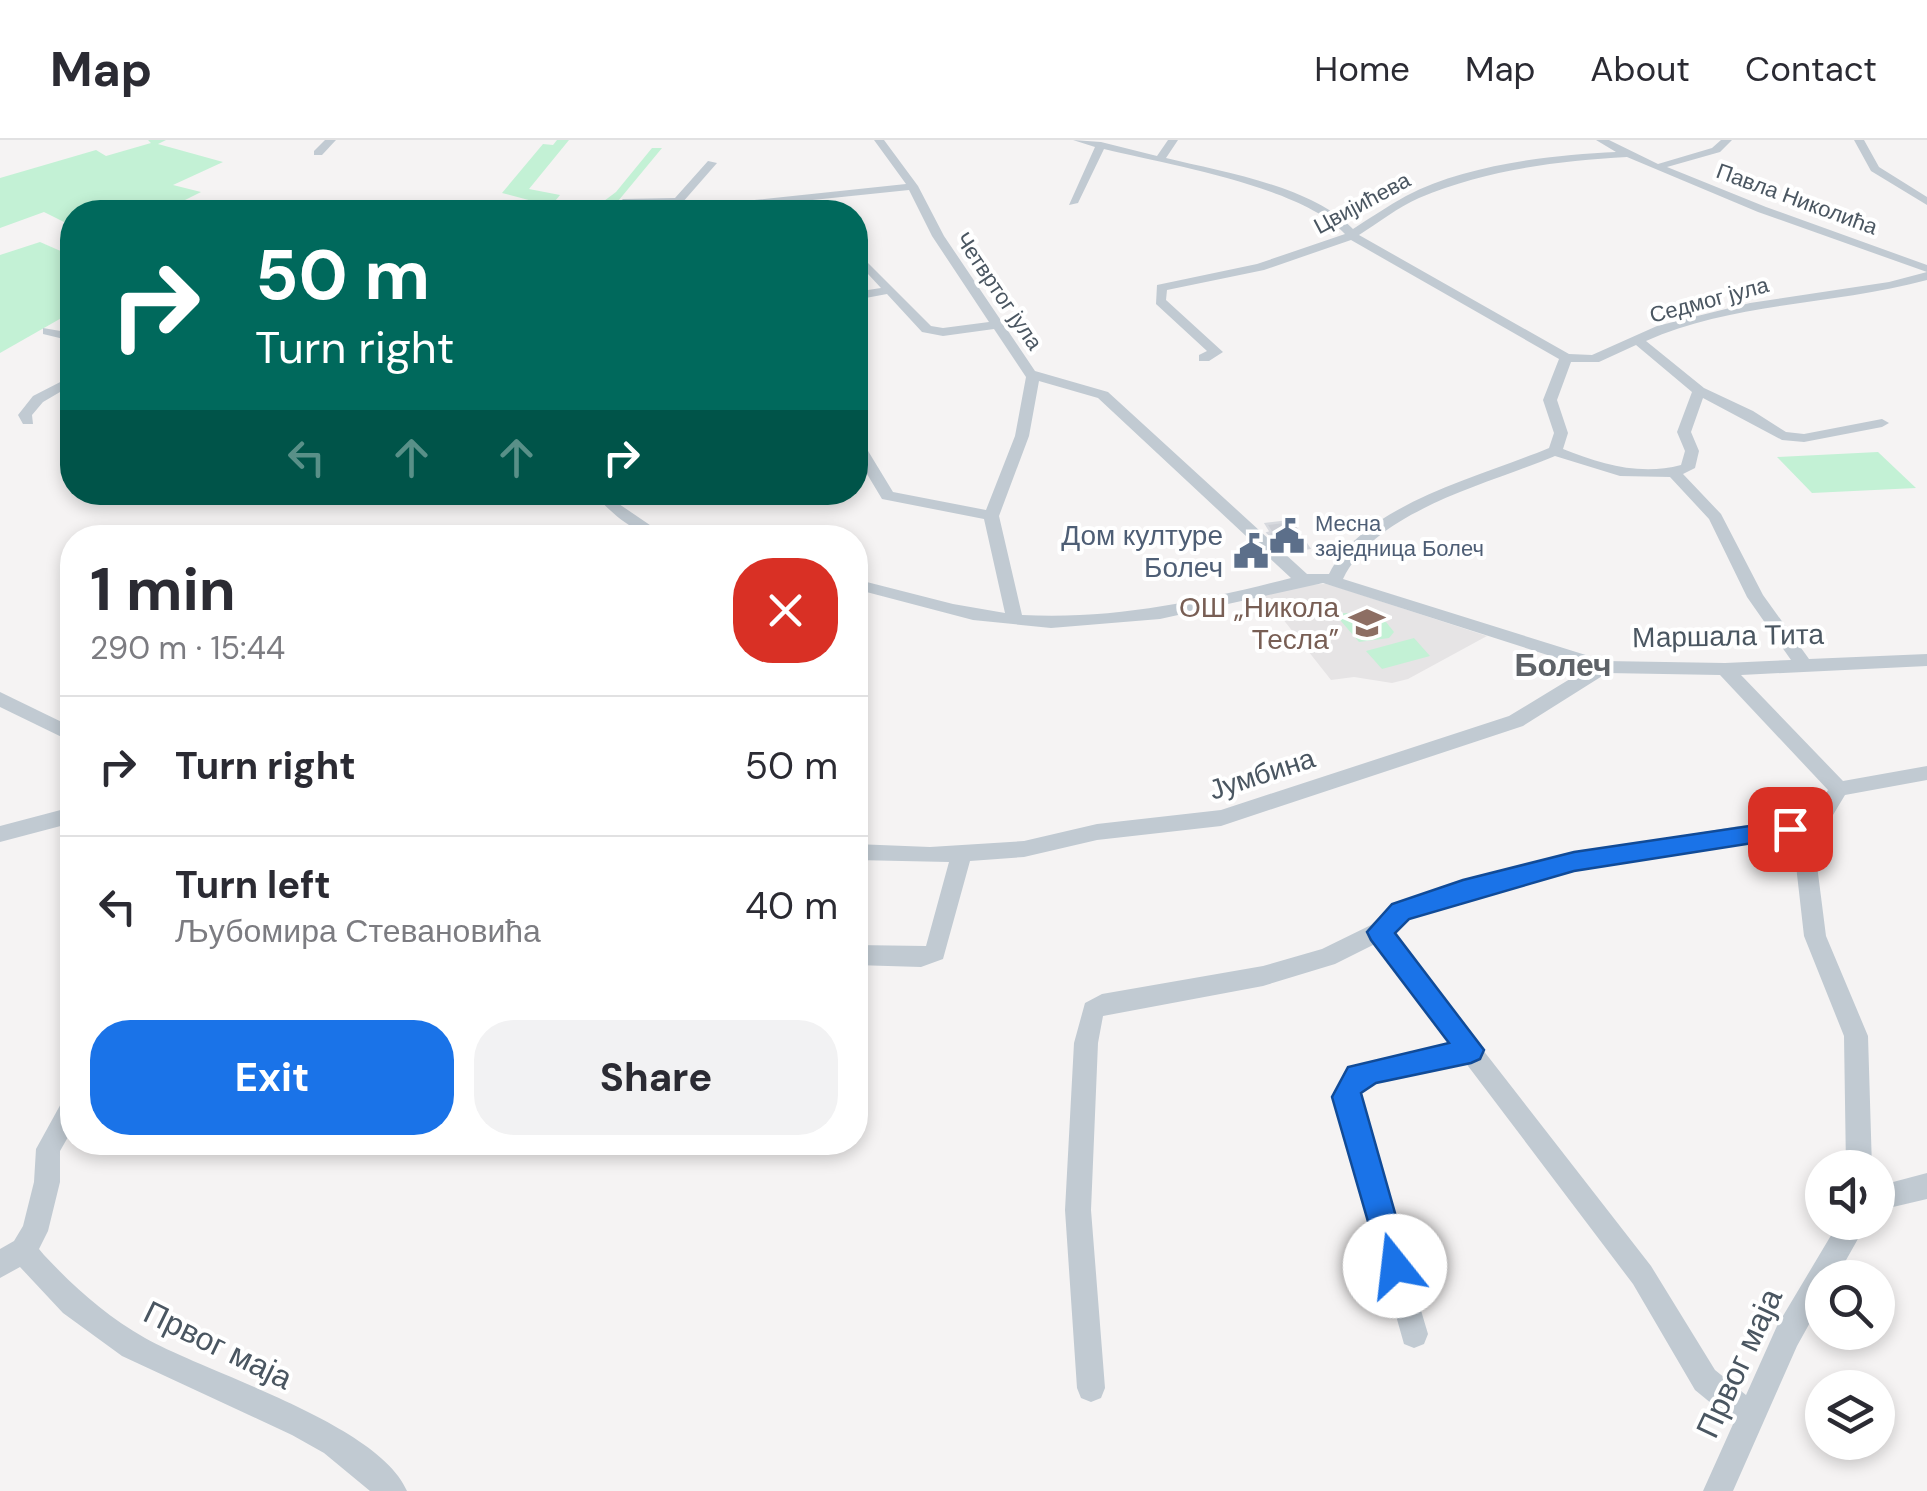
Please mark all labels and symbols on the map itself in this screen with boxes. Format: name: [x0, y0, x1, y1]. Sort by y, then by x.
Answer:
street label: Павла Николића: [1712, 156, 1882, 242]
street label: Цвијићева: [1309, 165, 1416, 241]
street label: Четвртог јула: [949, 226, 1049, 356]
street label: Седмог јула: [1646, 270, 1772, 330]
place label: Месна заједница Болеч: [1315, 509, 1484, 563]
place label: Дом културе Болеч: [1061, 517, 1223, 586]
public building icon: Месна заједница Болеч: [1268, 517, 1306, 555]
public building icon: Дом културе Болеч: [1232, 532, 1270, 570]
place label: ОШ „Никола Тесла”: [1179, 589, 1339, 658]
school or university icon: ОШ „Никола Тесла”: [1348, 604, 1386, 642]
street label: Маршала Тита: [1632, 616, 1825, 656]
district label: Болеч: [1514, 644, 1612, 686]
street label: Јумбина: [1204, 739, 1320, 808]
pin: [1748, 787, 1833, 872]
position arrow: [1343, 1214, 1447, 1318]
street label: Првог маја: [1686, 1281, 1792, 1444]
street label: Првог маја: [137, 1291, 299, 1399]

